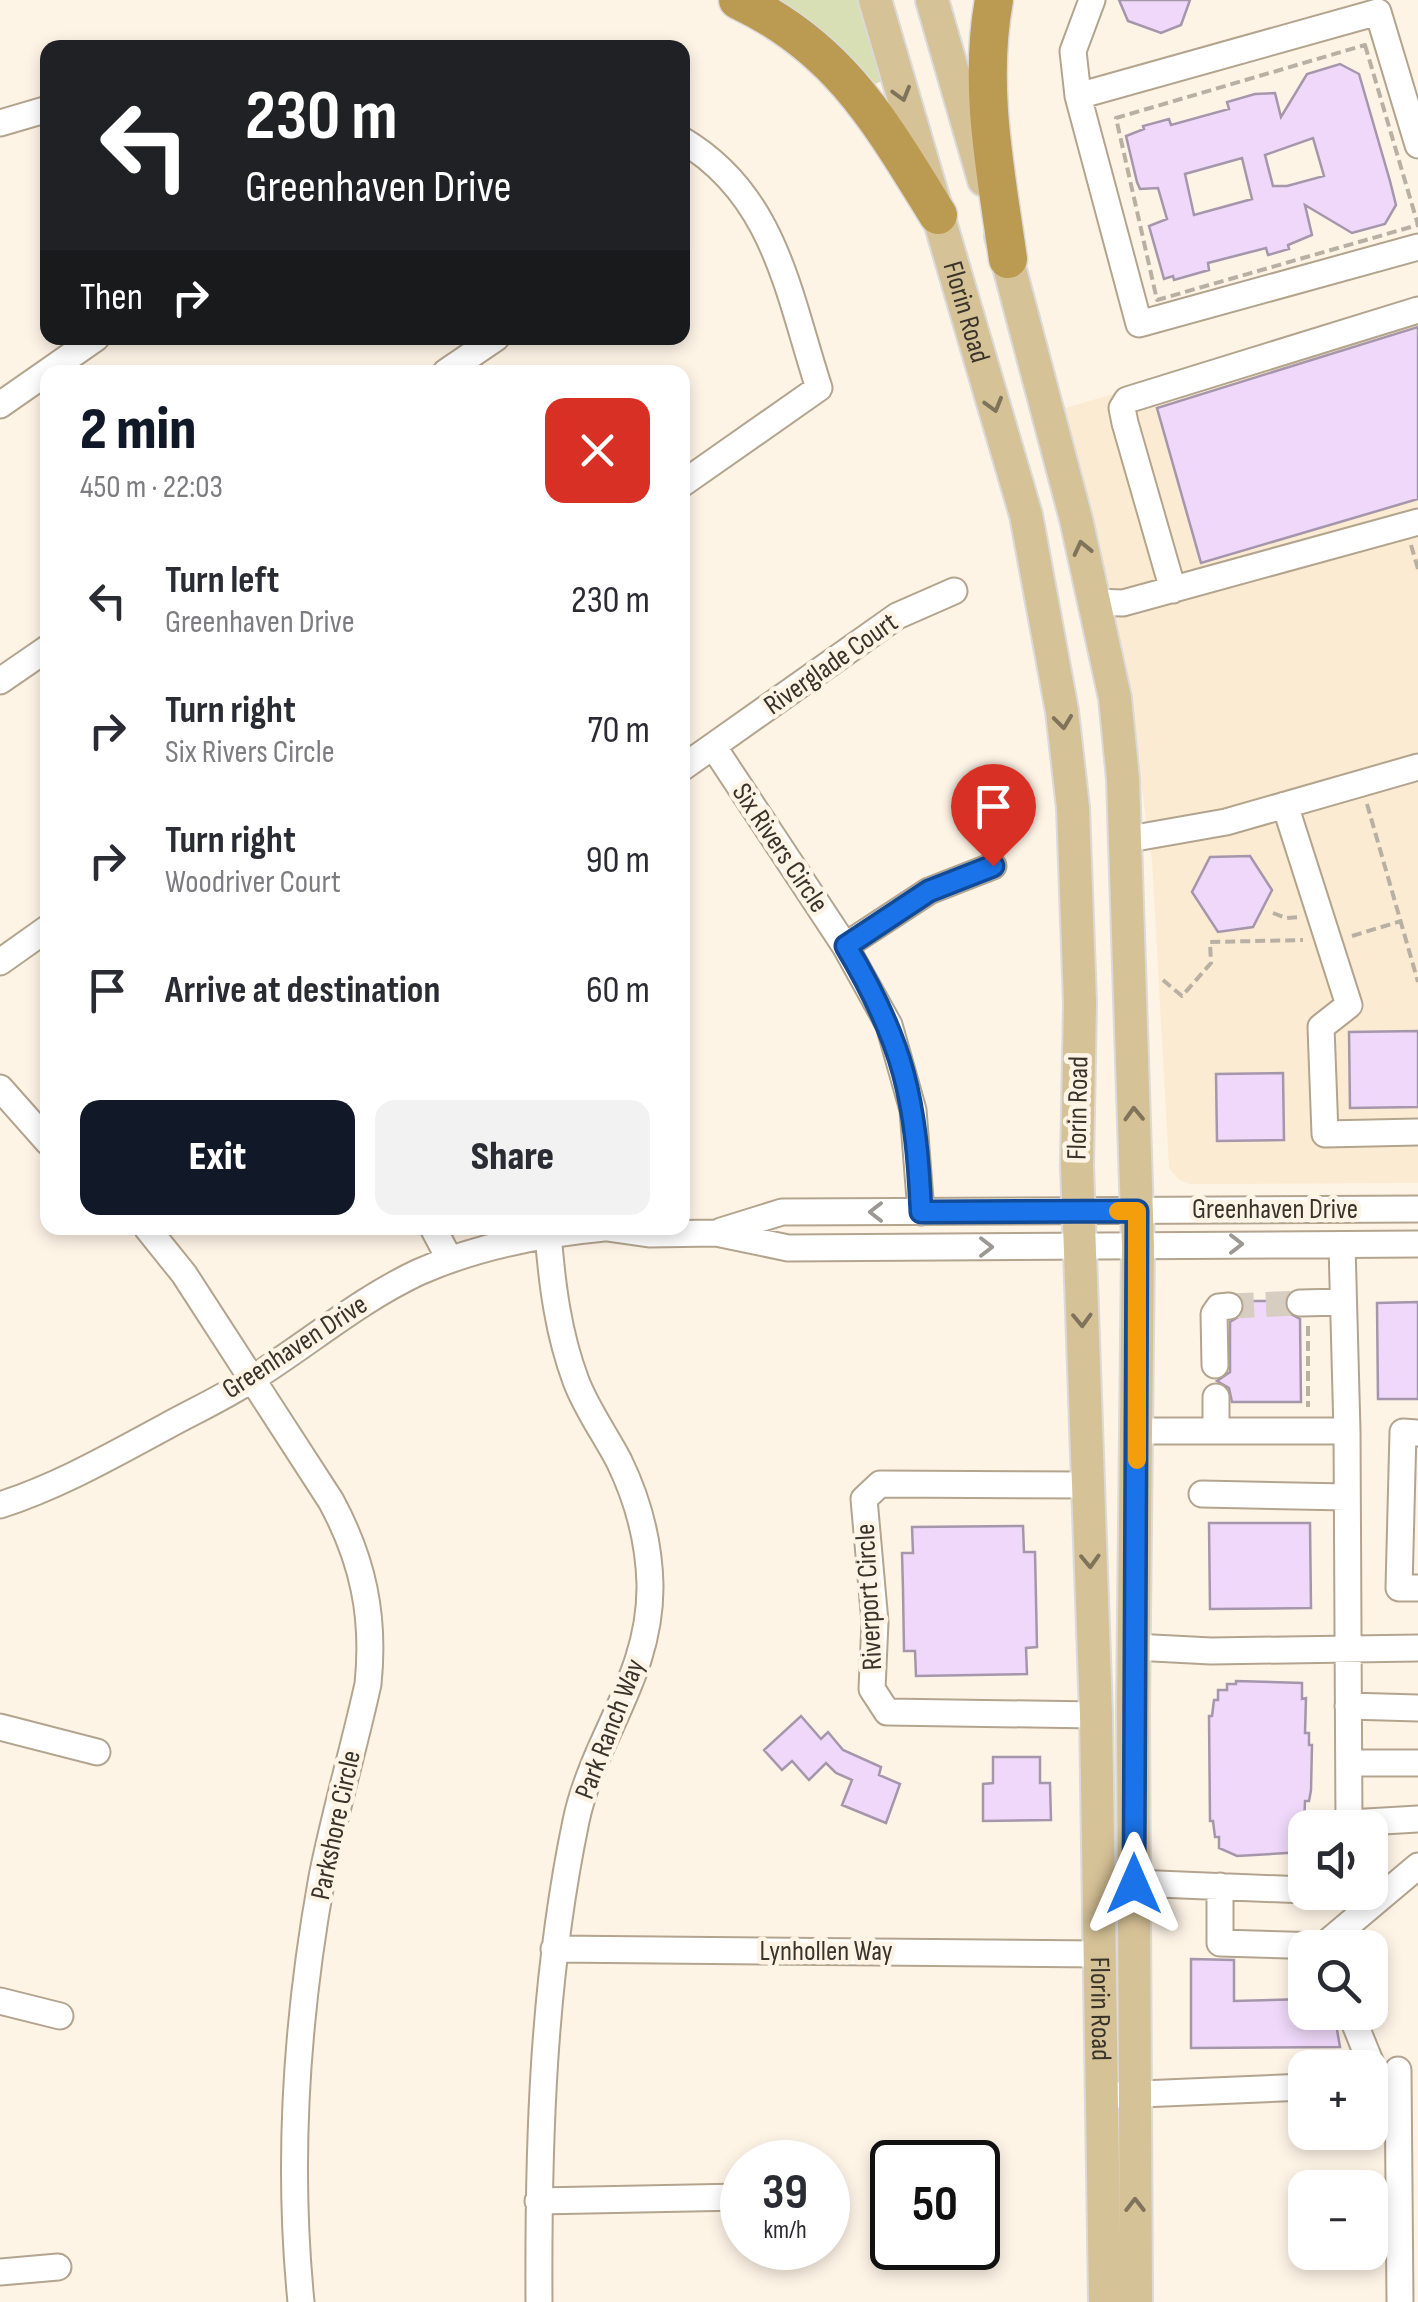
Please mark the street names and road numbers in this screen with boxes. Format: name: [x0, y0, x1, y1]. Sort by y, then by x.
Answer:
street label: Florin Road: [936, 257, 997, 366]
street label: Riverglade Court: [758, 606, 904, 722]
street label: Six Rivers Circle: [725, 777, 835, 919]
street label: Florin Road: [1061, 1056, 1095, 1160]
street label: Greenhaven Drive: [1192, 1193, 1358, 1226]
street label: Greenhaven Drive: [216, 1288, 374, 1406]
street label: Riverport Circle: [849, 1523, 889, 1671]
street label: Park Ranch Way: [568, 1654, 652, 1804]
street label: Parkshore Circle: [304, 1747, 368, 1903]
street label: Lynhollen Way: [759, 1935, 893, 1968]
street label: Florin Road: [1083, 1957, 1118, 2061]

